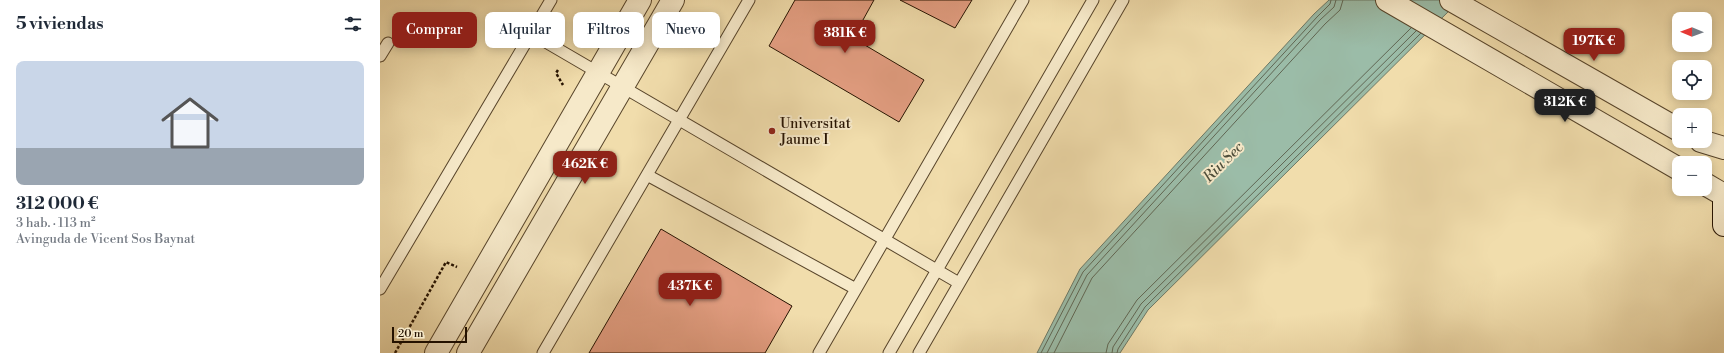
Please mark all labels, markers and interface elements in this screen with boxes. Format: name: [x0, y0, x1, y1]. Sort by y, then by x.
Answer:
chip: Comprar: [392, 12, 477, 48]
chip: Alquilar: [485, 12, 565, 48]
chip: Filtros: [573, 12, 644, 48]
chip: Nuevo: [652, 12, 720, 48]
north arrow: [1672, 12, 1712, 52]
map controls: [1672, 12, 1712, 196]
text: 5 viviendas: [16, 13, 104, 35]
icon: filters: [342, 13, 364, 35]
pin: 381K €: [812, 20, 878, 54]
text: 381K €: [823, 25, 867, 41]
pin: 197K €: [1561, 28, 1627, 62]
text: 197K €: [1573, 33, 1615, 49]
button: locate: [1672, 60, 1712, 100]
icon: home: [154, 87, 226, 159]
pin: 312K €: [1532, 89, 1598, 123]
text: 312K €: [1543, 94, 1587, 110]
button: +: [1672, 108, 1712, 148]
place label: Universitat Jaume I: [779, 115, 851, 149]
marker: Universitat Jaume I: [767, 126, 777, 136]
water label: Riu Sec: [1198, 138, 1248, 187]
pin: 462K €: [552, 151, 618, 185]
text: 462K €: [562, 156, 608, 172]
button: −: [1672, 156, 1712, 196]
text: 312 000 €: [16, 193, 99, 215]
text: 3 hab. · 113 m²: [16, 215, 95, 231]
text: Avinguda de Vicent Sos Baynat: [16, 231, 195, 247]
pin: 437K €: [657, 273, 723, 307]
text: 437K €: [668, 278, 712, 294]
scale bar: [392, 325, 467, 344]
text: 20 m: [398, 327, 423, 341]

